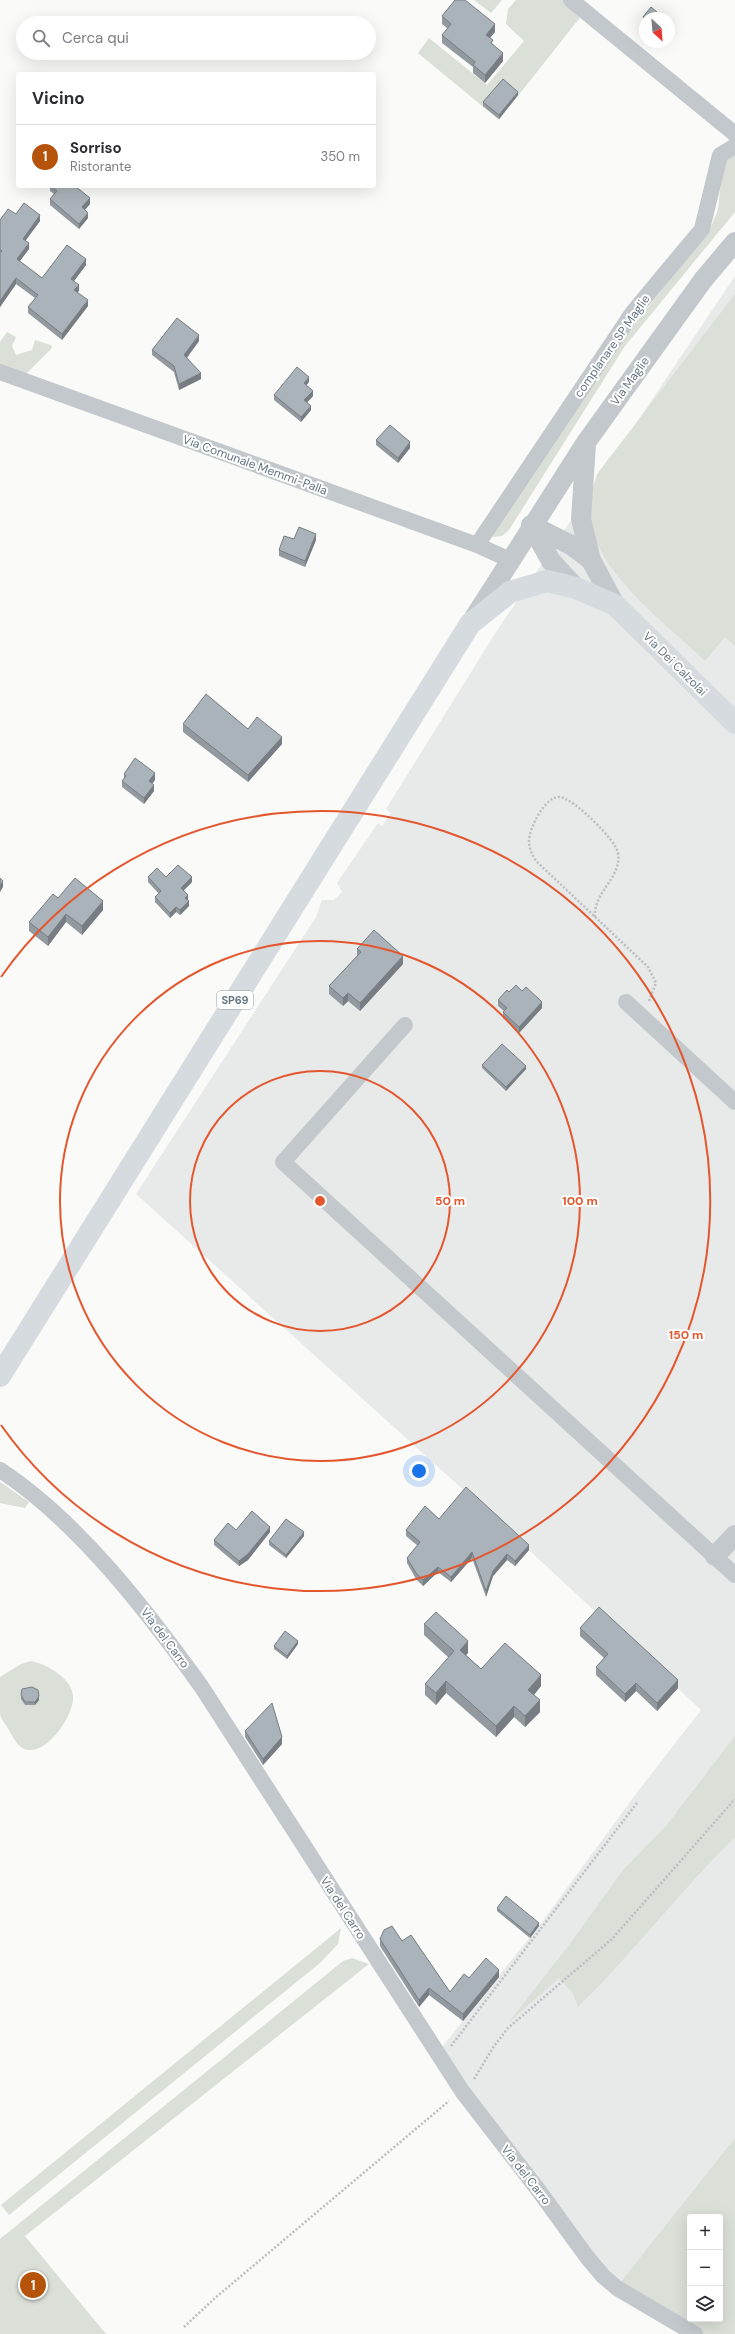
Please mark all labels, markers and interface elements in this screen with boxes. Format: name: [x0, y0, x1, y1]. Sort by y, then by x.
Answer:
north arrow: [639, 12, 675, 48]
search box: [16, 16, 376, 60]
icon: search: [30, 27, 52, 49]
text: Cerca qui: [62, 28, 129, 48]
text: Vicino: [32, 87, 85, 109]
text: Sorriso: [70, 138, 122, 158]
text: 1: [43, 148, 47, 165]
text: 350 m: [320, 148, 360, 165]
text: Ristorante: [70, 158, 131, 175]
street label: complanare SP Maglie: [571, 291, 654, 400]
street label: Via Maglie: [607, 353, 653, 408]
street label: Via Comunale Memmi-Palla: [180, 431, 330, 499]
street label: Via Dei Calzolai: [640, 629, 711, 700]
road number: SP69: [217, 991, 253, 1009]
text: 50 m: [435, 1193, 465, 1209]
text: 100 m: [562, 1193, 598, 1209]
centre of rings: [313, 1194, 327, 1208]
text: 150 m: [669, 1327, 703, 1343]
your location: [409, 1461, 429, 1481]
street label: Via del Carro: [137, 1605, 193, 1671]
street label: Via del Carro: [317, 1874, 369, 1942]
street label: Via del Carro: [498, 2142, 554, 2208]
map controls: [687, 2214, 723, 2322]
button: +: [687, 2214, 723, 2250]
button: −: [687, 2250, 723, 2286]
pin: 1: [20, 2270, 46, 2300]
button: layers: [687, 2286, 723, 2322]

